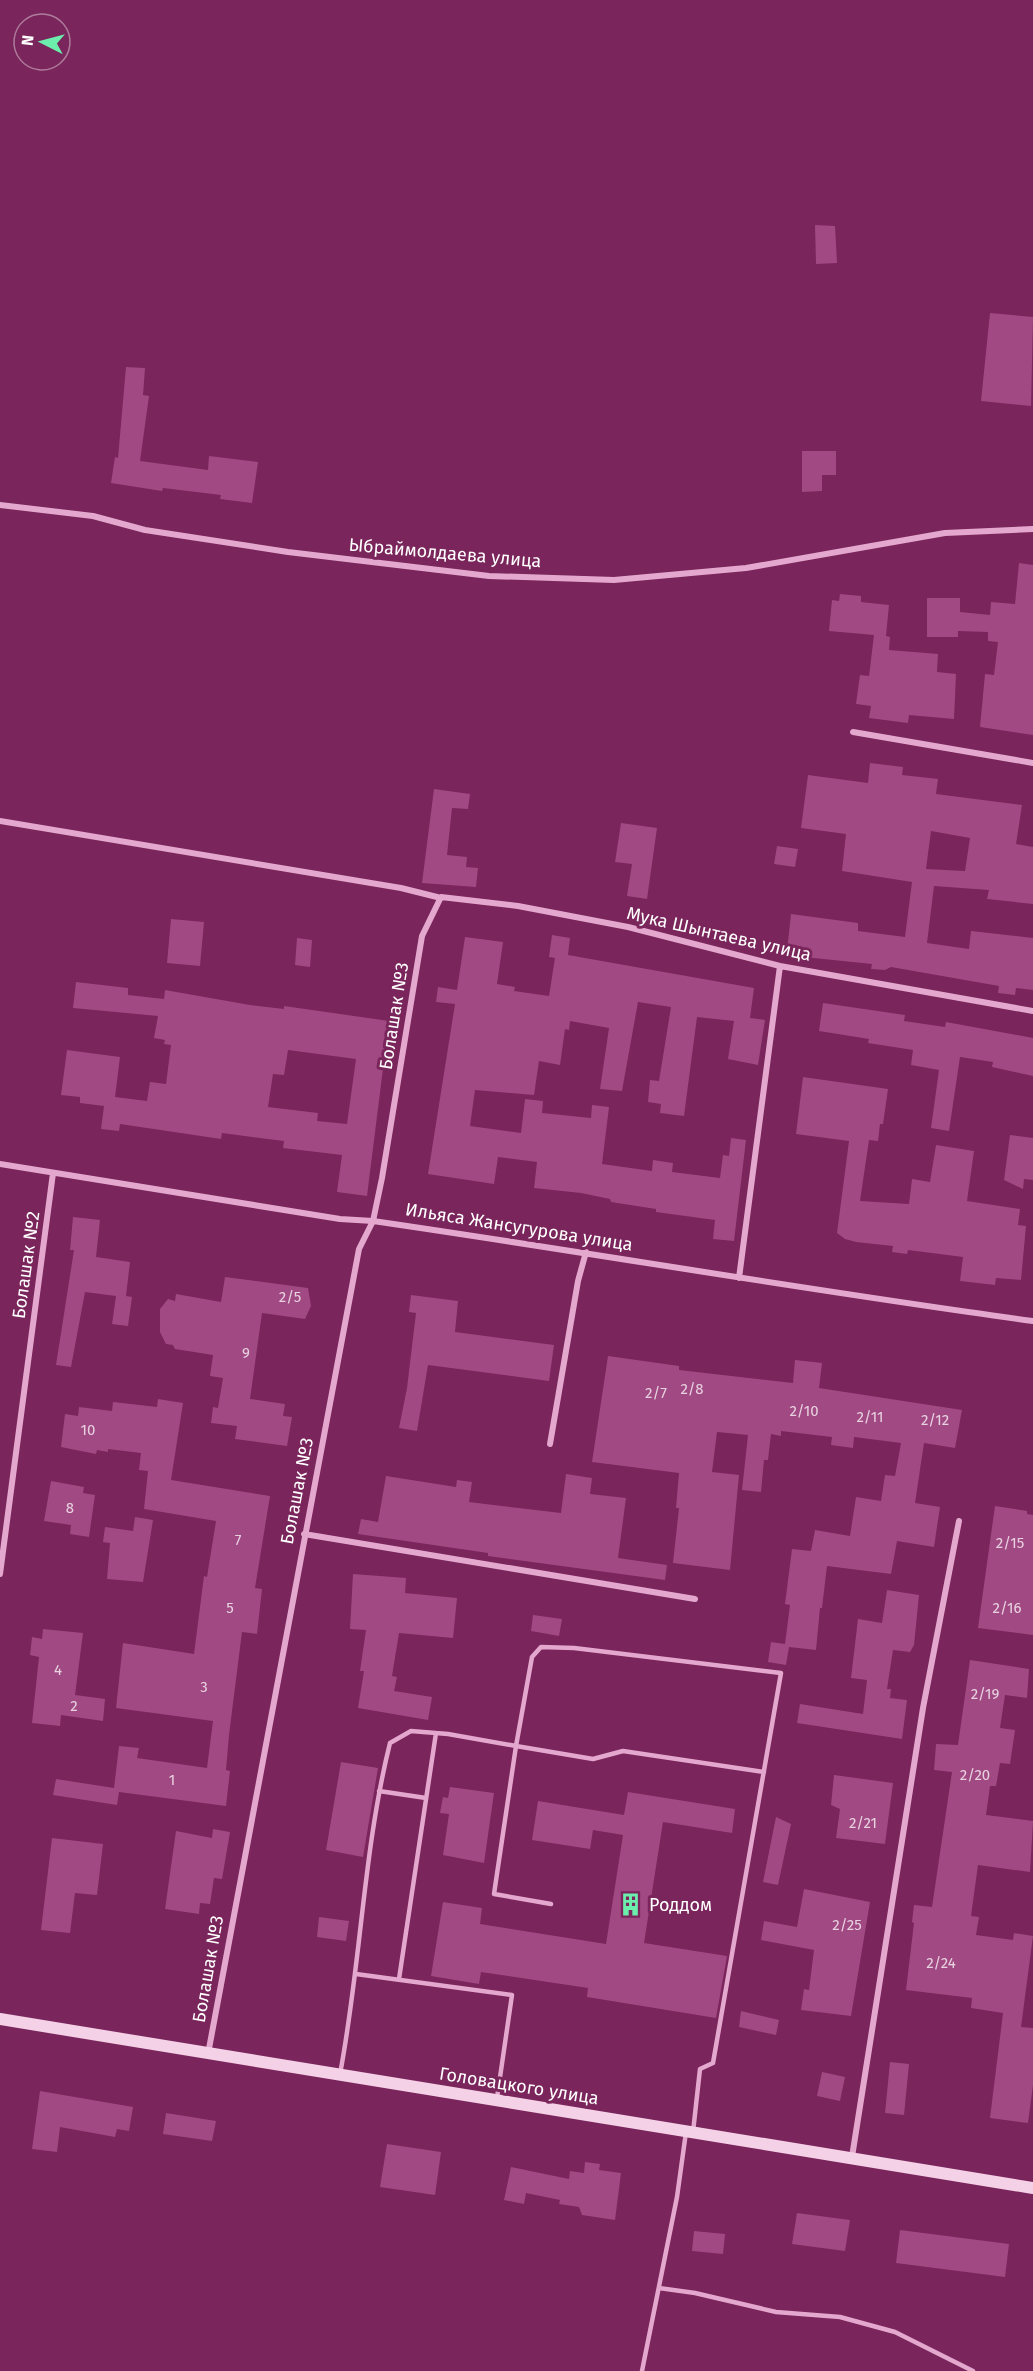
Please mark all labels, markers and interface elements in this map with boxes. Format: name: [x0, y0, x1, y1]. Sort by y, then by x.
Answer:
north arrow: [12, 12, 72, 72]
text: N: [18, 34, 38, 47]
street label: Ыбраймолдаева улица: [348, 534, 542, 572]
street label: Мука Шынтаева улица: [625, 902, 813, 966]
street label: Болашак №3: [375, 961, 413, 1071]
street label: Ильяса Жансугурова улица: [404, 1198, 634, 1256]
street label: Болашак №2: [8, 1210, 44, 1320]
house number: 2/5: [279, 1288, 301, 1306]
house number: 9: [242, 1344, 250, 1362]
house number: 2/8: [680, 1380, 704, 1398]
house number: 2/7: [645, 1384, 667, 1402]
house number: 2/10: [789, 1402, 819, 1420]
house number: 2/11: [856, 1408, 884, 1426]
house number: 2/12: [921, 1411, 949, 1429]
house number: 10: [81, 1421, 95, 1439]
street label: Болашак №3: [276, 1436, 318, 1546]
house number: 8: [66, 1499, 74, 1517]
house number: 7: [235, 1531, 242, 1549]
house number: 2/15: [996, 1534, 1024, 1552]
house number: 5: [226, 1599, 234, 1617]
house number: 2/16: [993, 1599, 1021, 1617]
house number: 4: [54, 1661, 62, 1679]
house number: 3: [200, 1678, 208, 1696]
house number: 2/19: [971, 1685, 999, 1703]
house number: 2: [70, 1697, 78, 1715]
house number: 2/20: [960, 1766, 990, 1784]
house number: 1: [169, 1771, 175, 1789]
house number: 2/21: [849, 1814, 877, 1832]
building icon: Роддом: [618, 1892, 644, 1918]
place label: Роддом: [649, 1894, 712, 1916]
street label: Болашак №3: [188, 1914, 228, 2024]
house number: 2/25: [832, 1916, 862, 1934]
house number: 2/24: [926, 1954, 956, 1972]
street label: Головацкого улица: [438, 2063, 600, 2109]

